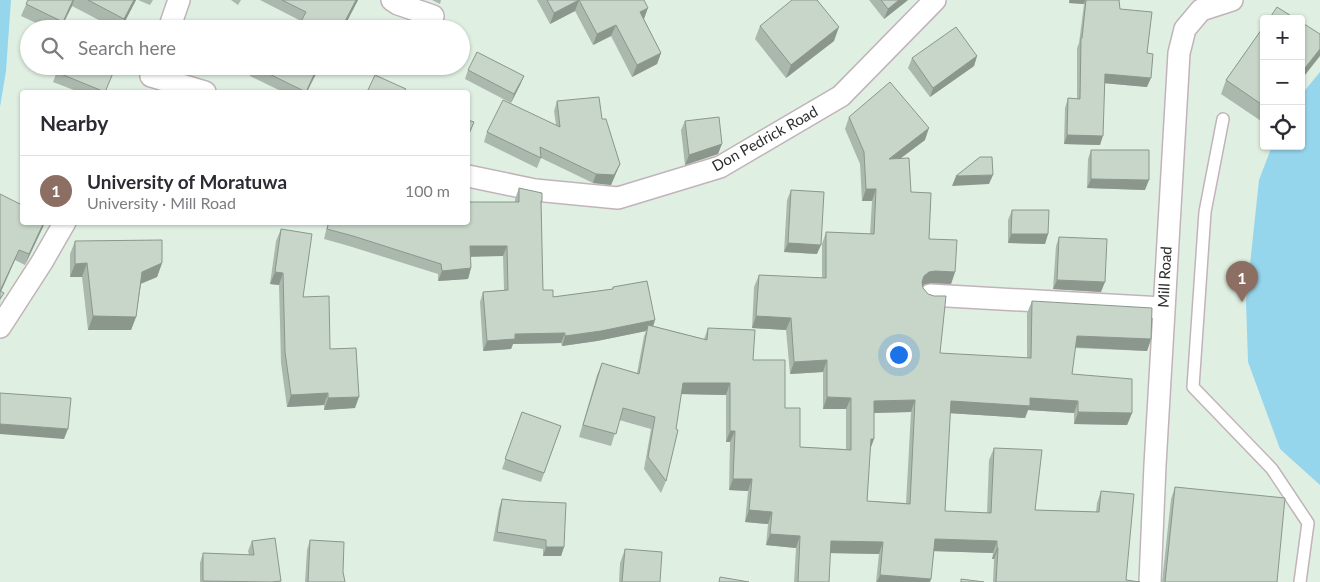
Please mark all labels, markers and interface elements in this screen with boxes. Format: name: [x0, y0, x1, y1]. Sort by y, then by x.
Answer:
map controls: [1260, 15, 1305, 150]
button: +: [1260, 15, 1305, 60]
search box: [20, 20, 470, 75]
icon: search: [38, 34, 66, 62]
text: Search here: [78, 36, 176, 59]
button: −: [1260, 60, 1305, 105]
street label: Don Pedrick Road: [709, 102, 820, 175]
button: locate: [1260, 105, 1305, 150]
text: Nearby: [40, 110, 108, 135]
text: University of Moratuwa: [87, 170, 287, 193]
text: 1: [51, 181, 61, 200]
text: 100 m: [405, 181, 450, 200]
text: University · Mill Road: [87, 193, 236, 212]
street label: Mill Road: [1153, 246, 1175, 308]
pin: 1: [1226, 261, 1258, 302]
your location: [886, 342, 912, 368]

